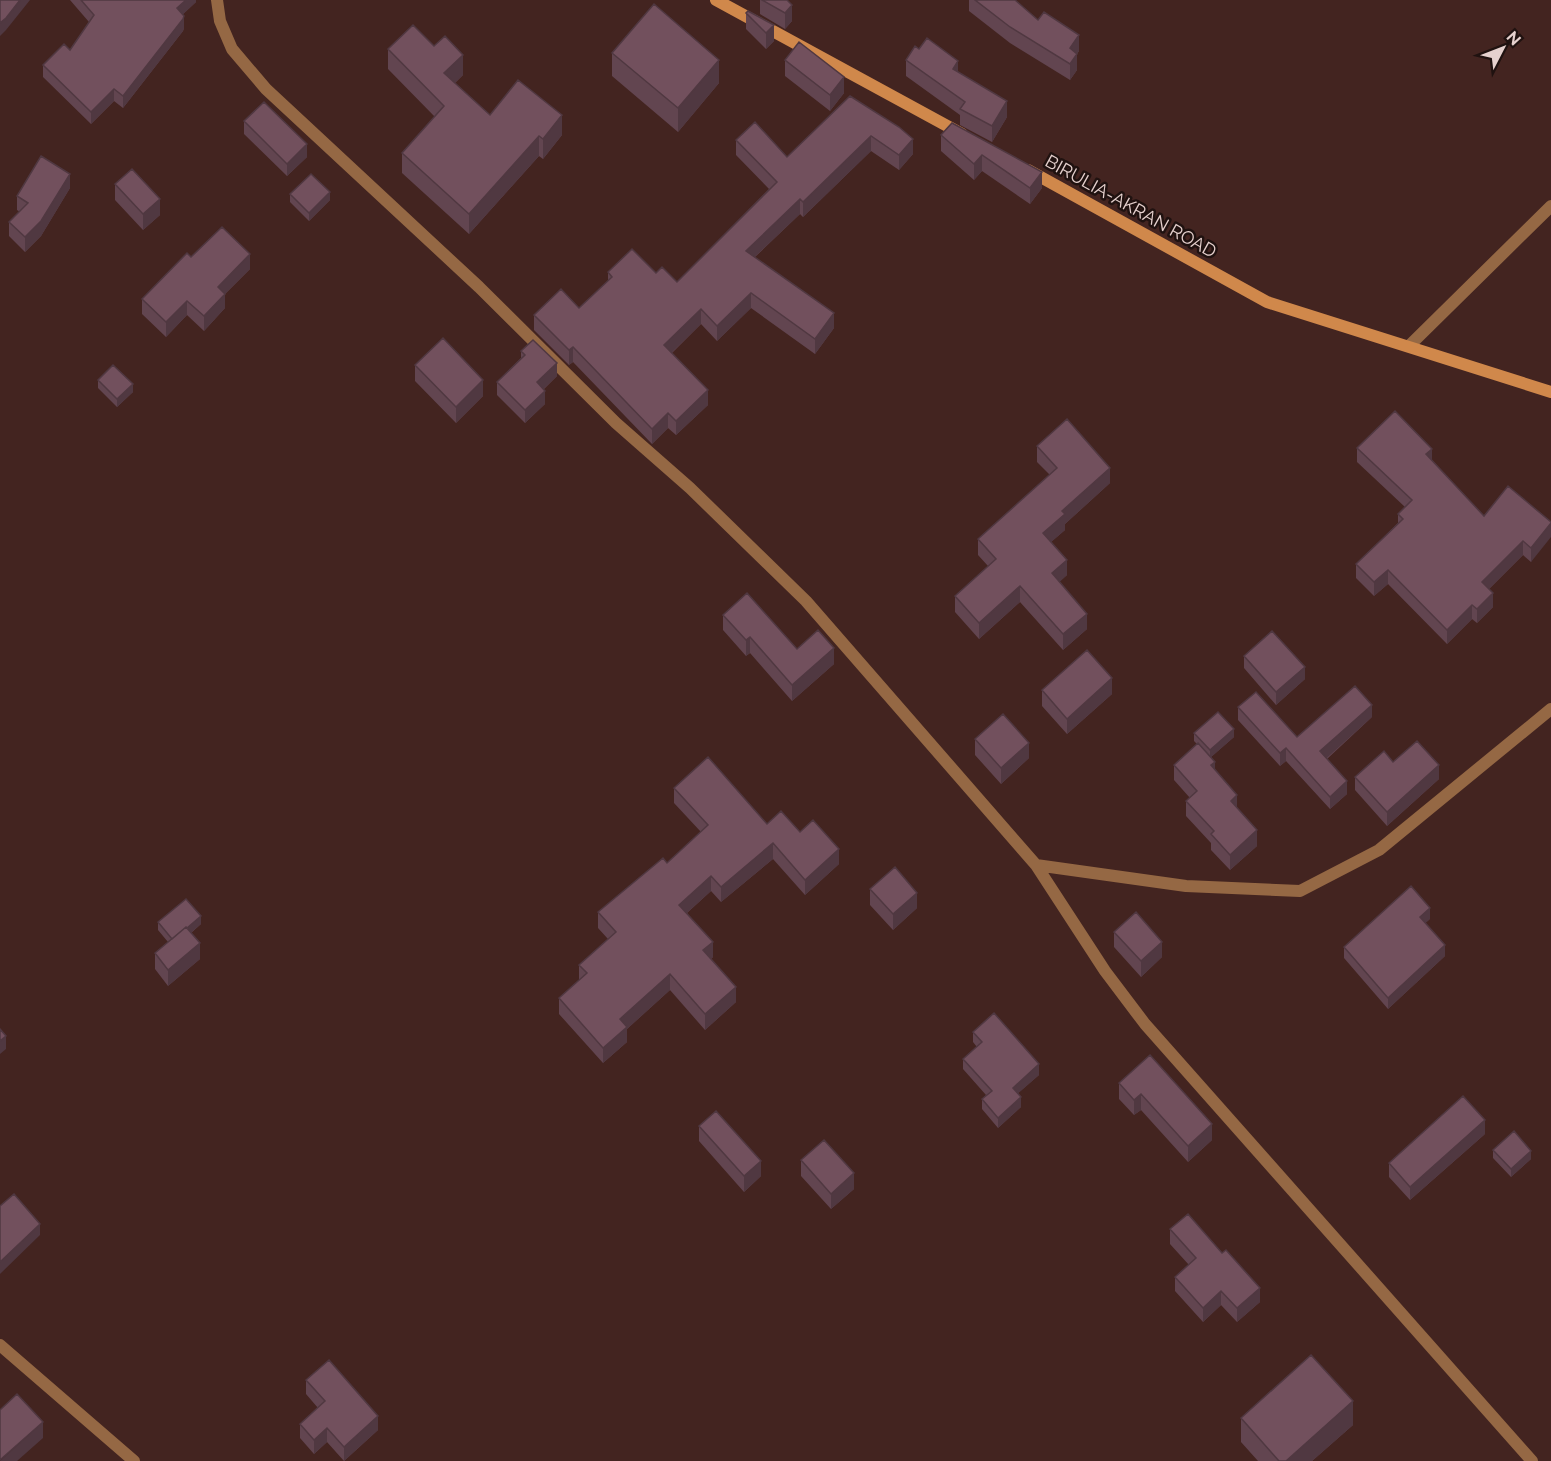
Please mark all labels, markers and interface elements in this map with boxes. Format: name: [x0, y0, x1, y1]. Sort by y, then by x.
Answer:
north arrow: [1473, 18, 1533, 78]
text: N: [1503, 27, 1525, 49]
street label: BIRULIA-AKRAN ROAD: [1042, 150, 1220, 262]

